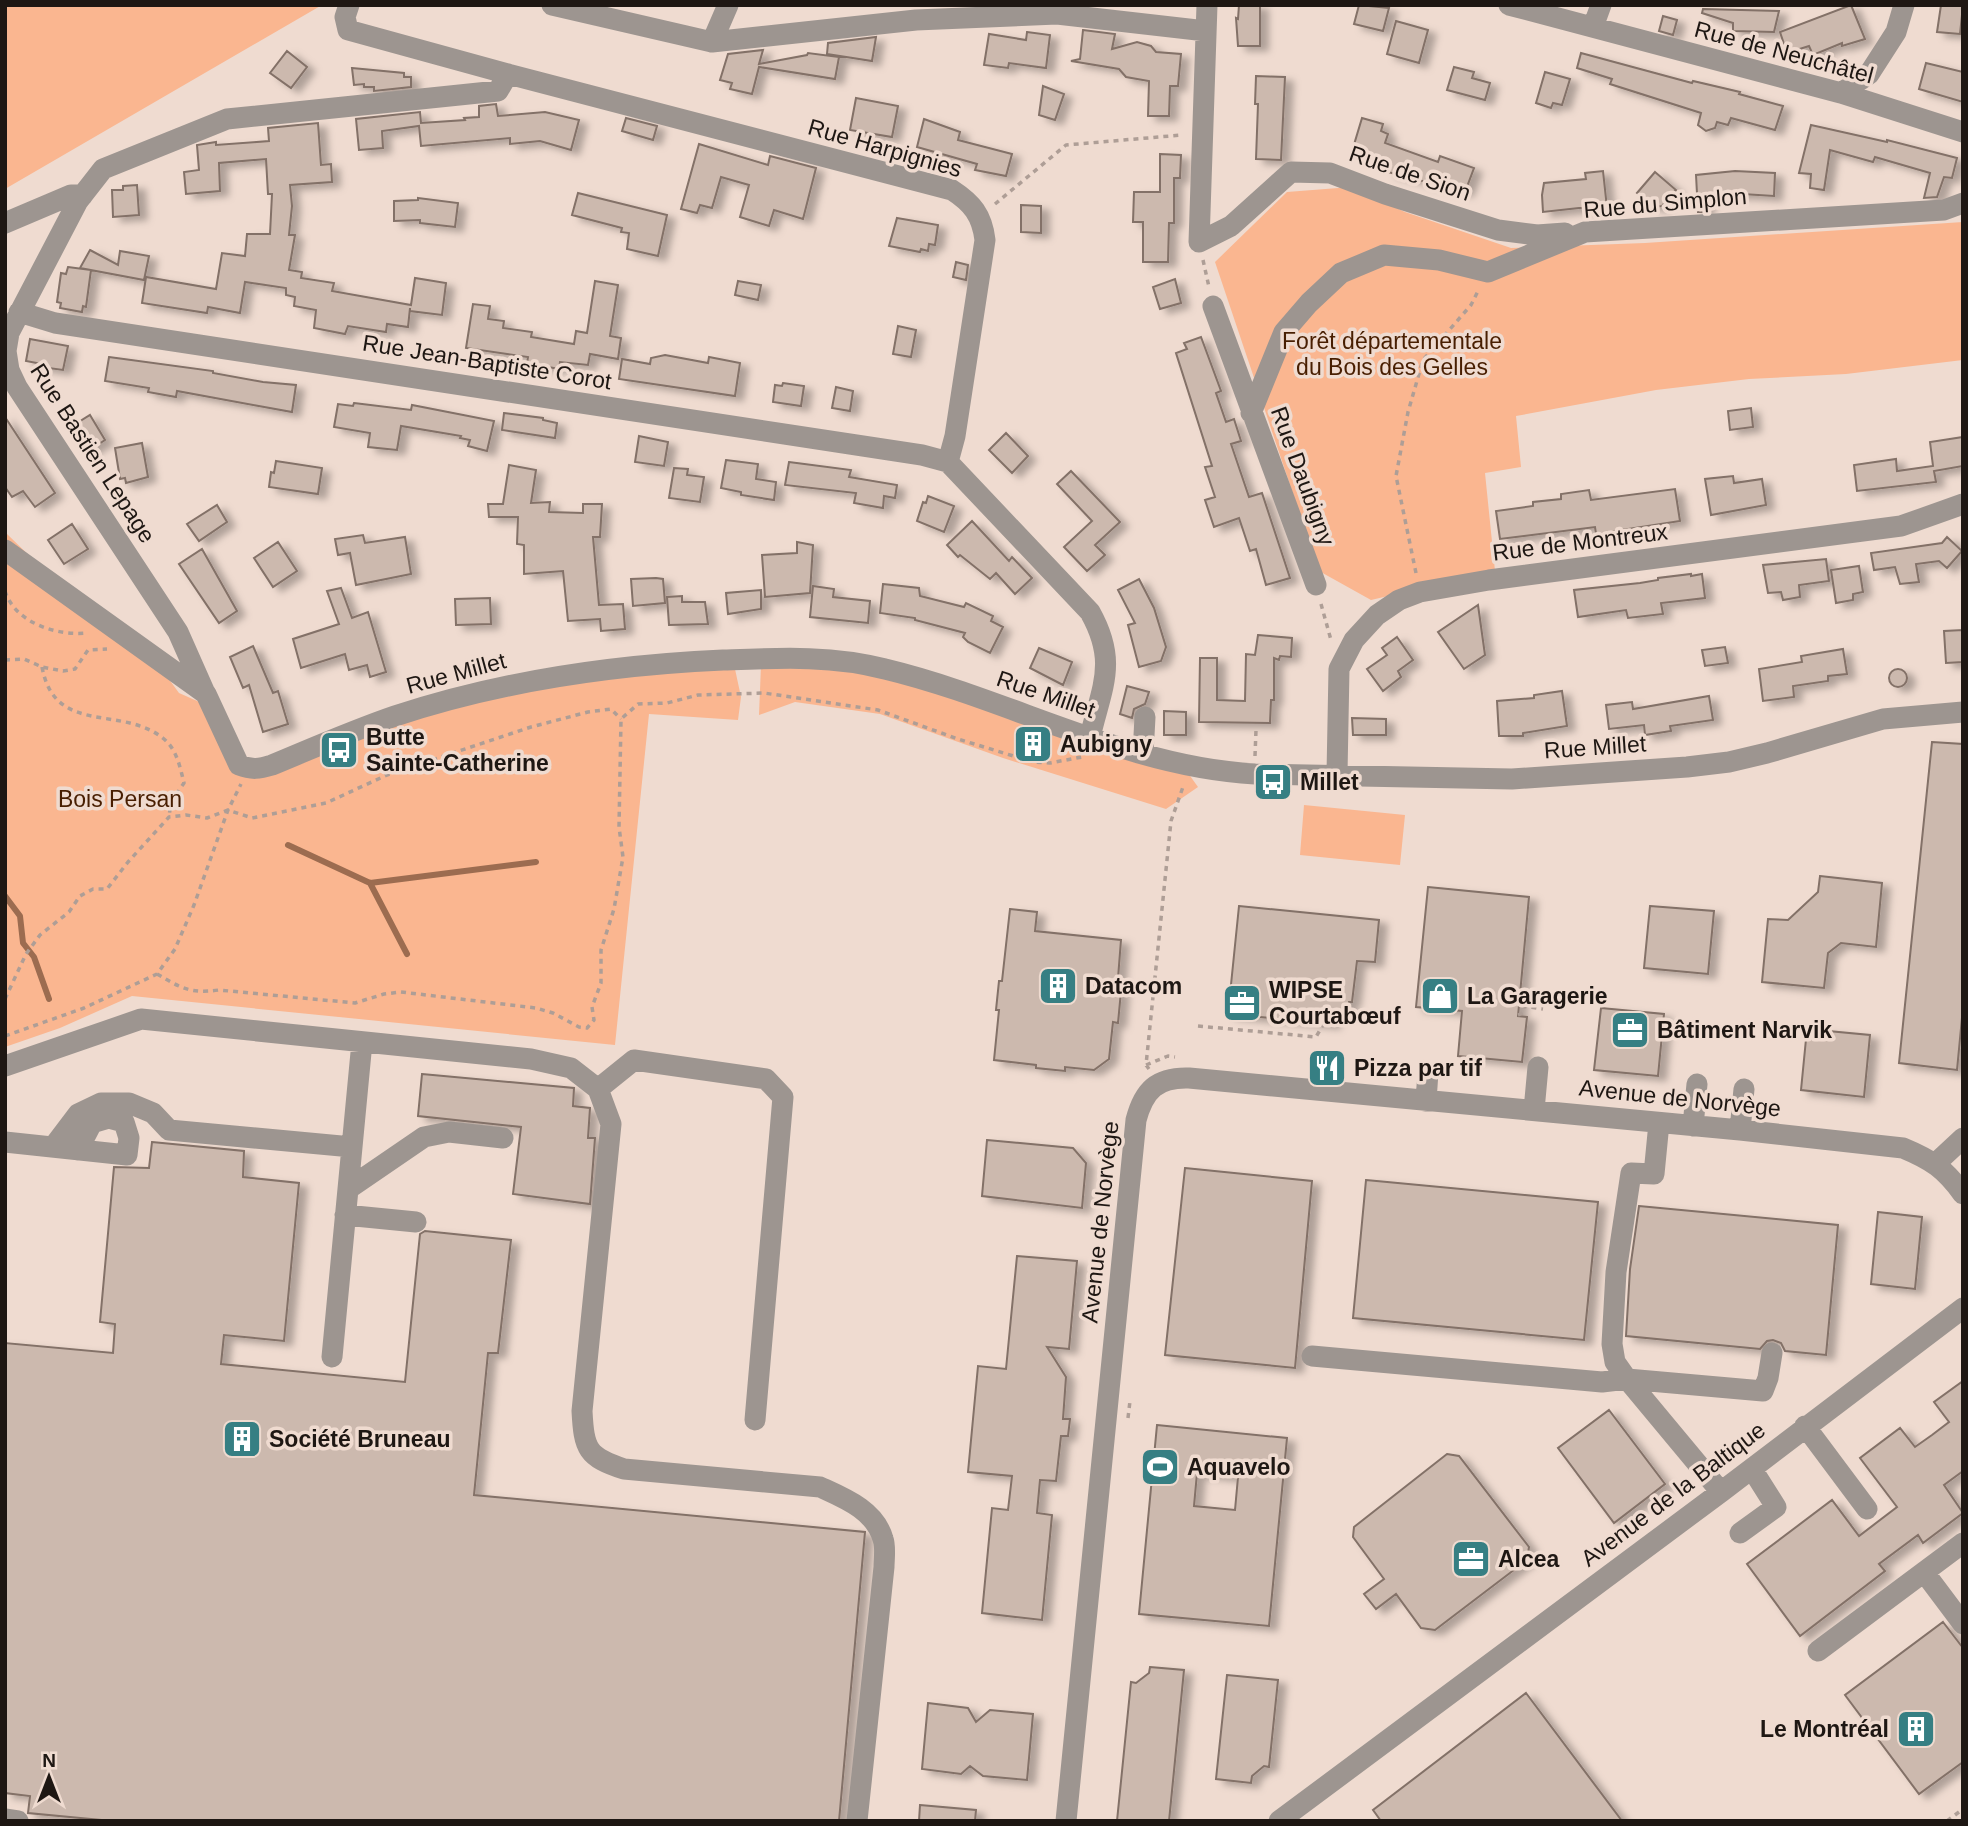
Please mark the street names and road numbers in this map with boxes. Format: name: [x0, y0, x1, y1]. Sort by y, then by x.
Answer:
street label: Rue de Neuchâtel: [1692, 16, 1876, 88]
street label: Rue Harpignies: [805, 114, 965, 182]
street label: Rue de Sion: [1346, 140, 1474, 206]
street label: Rue du Simplon: [1582, 183, 1748, 223]
street label: Rue Jean-Baptiste Corot: [361, 329, 614, 395]
street label: Rue Bastien Lepage: [25, 359, 161, 547]
street label: Rue Daubigny: [1266, 403, 1340, 549]
street label: Rue de Montreux: [1491, 518, 1670, 566]
street label: Rue Millet: [403, 647, 509, 699]
street label: Rue Millet: [993, 665, 1099, 723]
street label: Rue Millet: [1543, 730, 1648, 764]
street label: Avenue de Norvège: [1578, 1074, 1782, 1122]
street label: Avenue de Norvège: [1076, 1120, 1124, 1324]
street label: Avenue de la Baltique: [1576, 1416, 1770, 1572]

